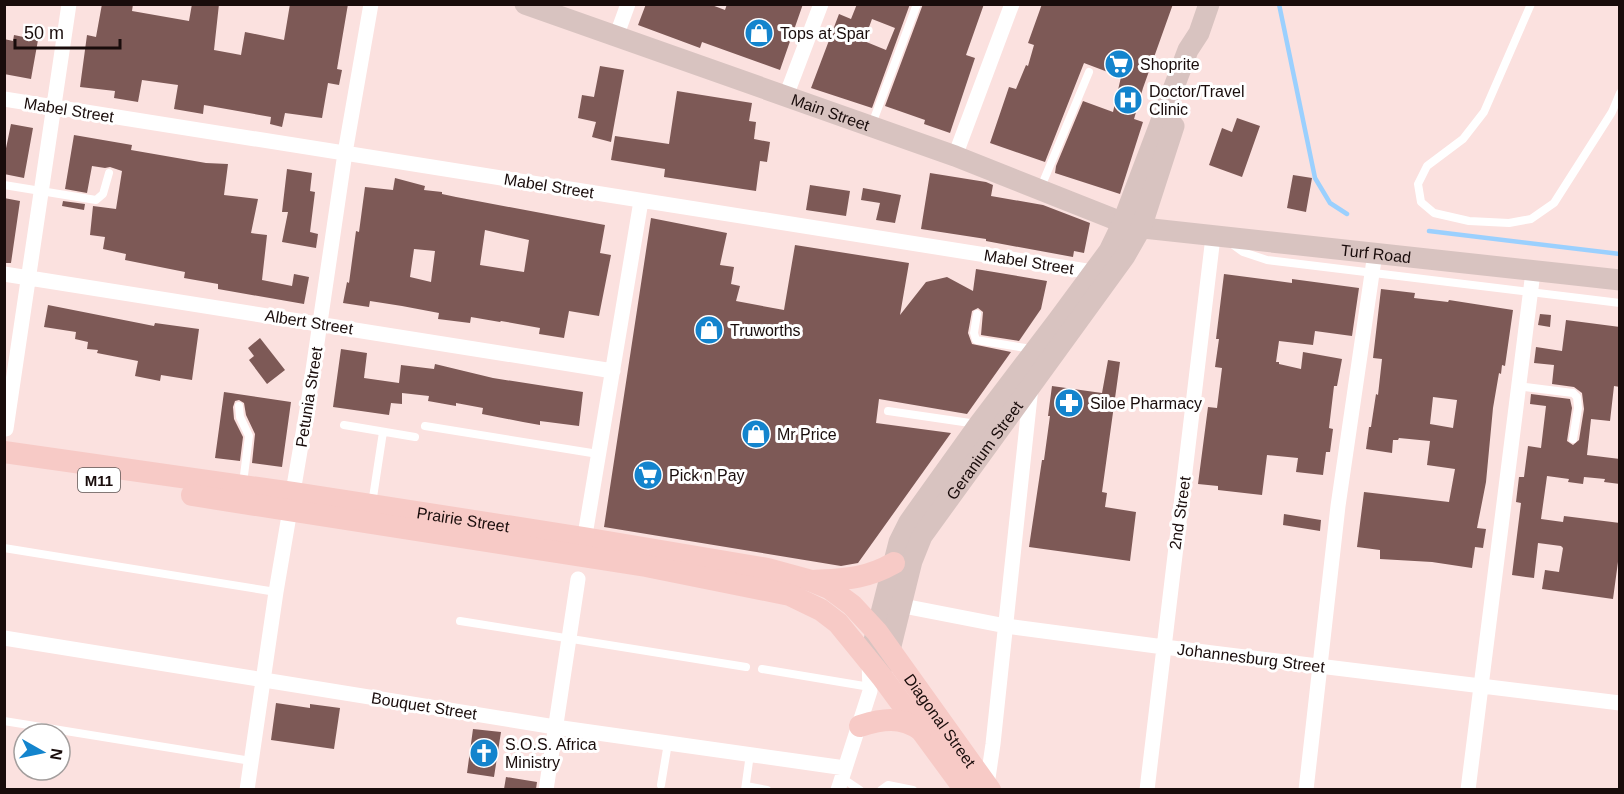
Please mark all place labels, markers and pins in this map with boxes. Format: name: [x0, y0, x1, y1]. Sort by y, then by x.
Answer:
shop icon: Tops at Spar: [743, 17, 775, 49]
place label: Tops at Spar: [780, 25, 871, 42]
supermarket icon: Shoprite: [1103, 48, 1135, 80]
place label: Shoprite: [1140, 56, 1200, 73]
place label: Doctor/Travel Clinic: [1149, 83, 1244, 118]
hospital icon: Doctor/Travel Clinic: [1112, 84, 1144, 116]
shop icon: Truworths: [693, 314, 725, 346]
place label: Truworths: [730, 322, 801, 339]
pharmacy icon: Siloe Pharmacy: [1053, 387, 1085, 419]
place label: Siloe Pharmacy: [1090, 395, 1202, 412]
shop icon: Mr Price: [740, 418, 772, 450]
place label: Mr Price: [777, 426, 837, 443]
supermarket icon: Pick n Pay: [632, 459, 664, 491]
place label: Pick n Pay: [669, 467, 745, 484]
place label: S.O.S. Africa Ministry: [505, 736, 597, 771]
church icon: S.O.S. Africa Ministry: [468, 737, 500, 769]

